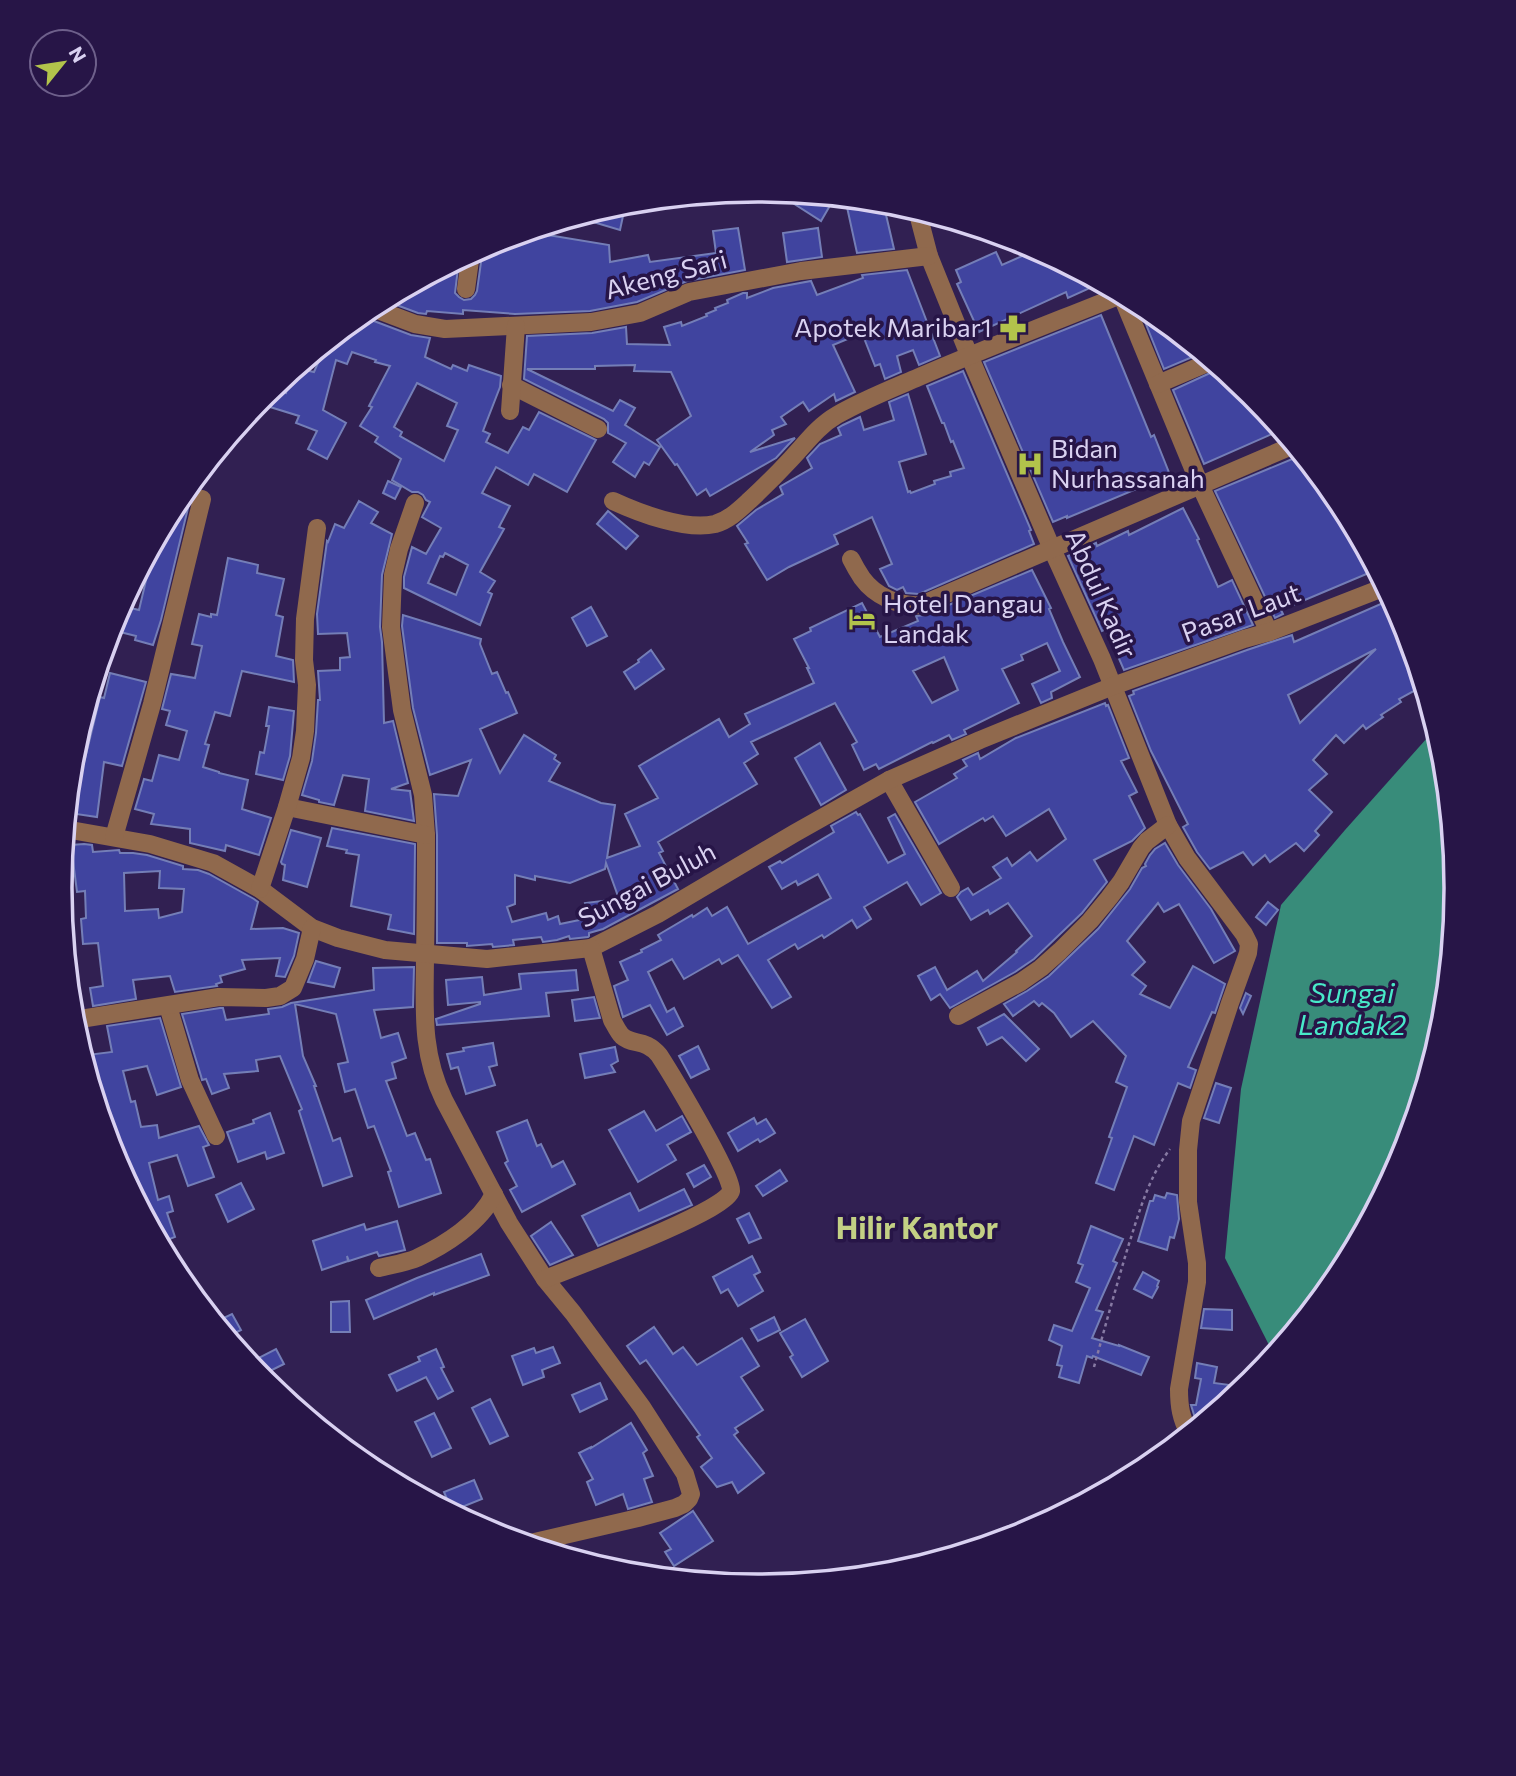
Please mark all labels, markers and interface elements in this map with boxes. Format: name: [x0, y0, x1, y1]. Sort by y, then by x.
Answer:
north arrow: [28, 28, 98, 98]
text: N: [65, 42, 92, 66]
street label: Akeng Sari: [601, 242, 730, 305]
place label: Apotek Maribar1: [794, 311, 992, 342]
pharmacy icon: Apotek Maribar1: [998, 313, 1028, 343]
place label: Bidan Nurhassanah: [1051, 432, 1205, 493]
hospital icon: Bidan Nurhassanah: [1015, 449, 1045, 479]
street label: Abdul Kadir: [1060, 524, 1145, 663]
street label: Pasar Laut: [1177, 576, 1304, 647]
place label: Hotel Dangau Landak: [883, 587, 1043, 648]
hotel icon: Hotel Dangau Landak: [847, 604, 877, 634]
street label: Sungai Buluh: [572, 835, 720, 933]
water label: Sungai Landak2: [1298, 975, 1407, 1041]
district label: Hilir Kantor: [836, 1208, 998, 1245]

